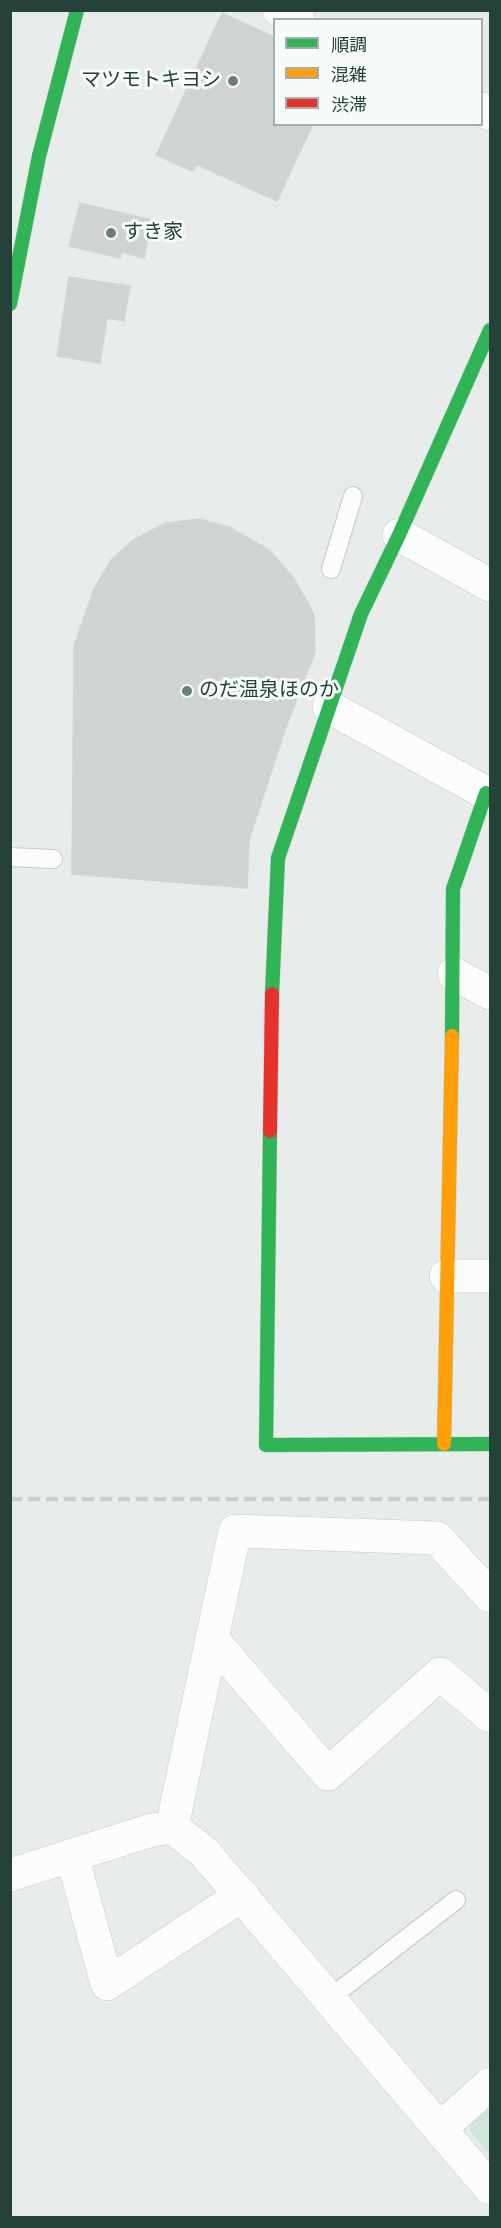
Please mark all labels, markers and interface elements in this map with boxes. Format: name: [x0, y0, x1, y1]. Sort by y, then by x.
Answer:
legend: [273, 18, 483, 126]
text: 順調: [331, 35, 367, 56]
text: 混雑: [331, 65, 367, 86]
place label: マツモトキヨシ: [81, 69, 221, 93]
marker: マツモトキヨシ: [226, 74, 240, 88]
text: 渋滞: [331, 95, 367, 116]
place label: すき家: [123, 221, 183, 245]
marker: すき家: [104, 226, 118, 240]
place label: のだ温泉ほのか: [199, 679, 339, 703]
marker: のだ温泉ほのか: [180, 684, 194, 698]

